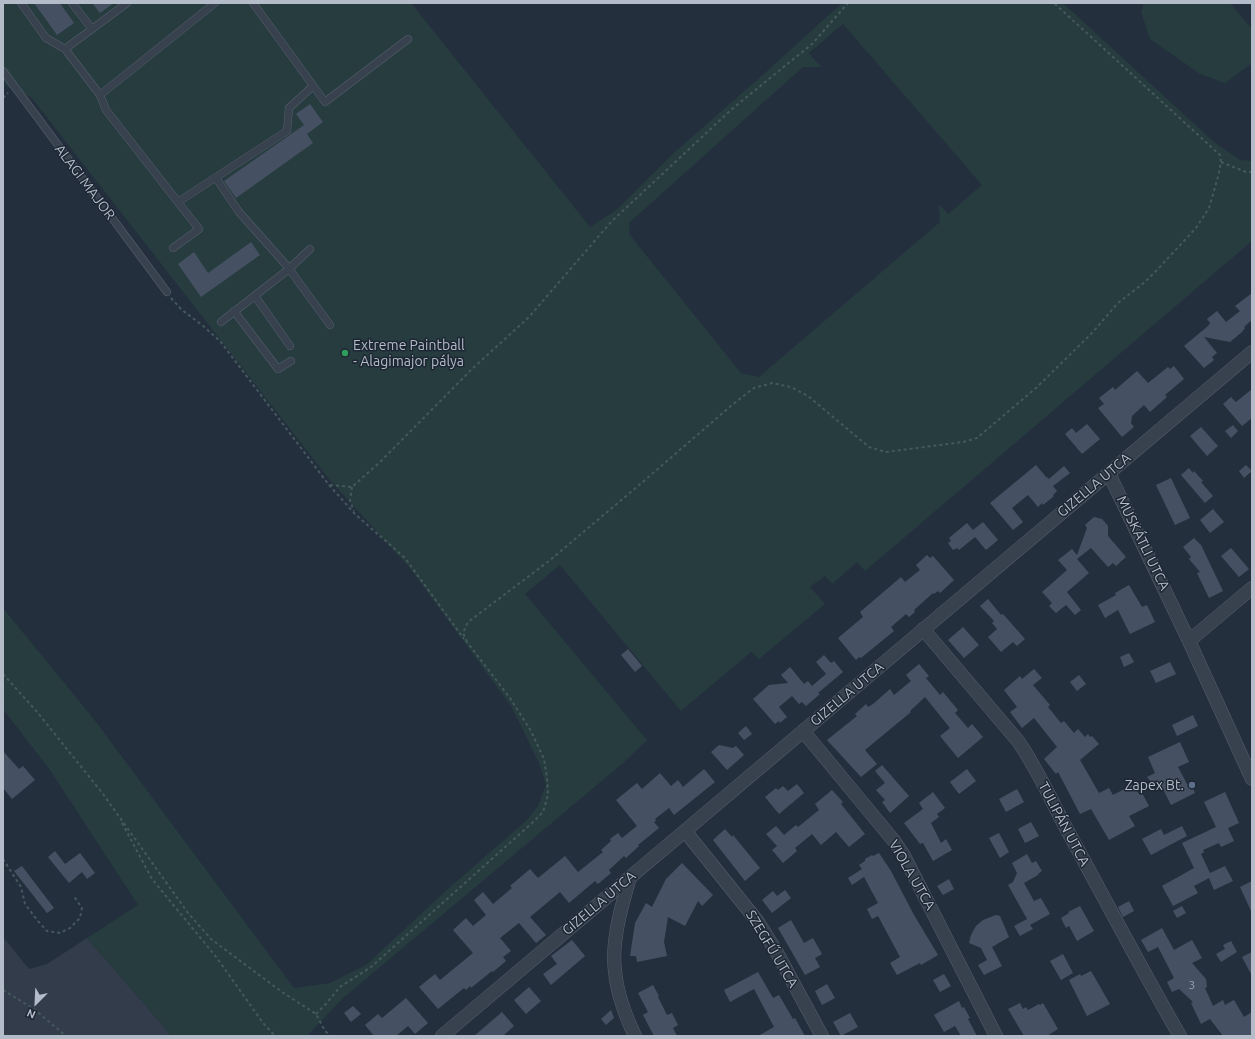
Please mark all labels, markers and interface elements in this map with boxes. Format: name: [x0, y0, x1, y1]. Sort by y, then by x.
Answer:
street label: ALAGI MAJOR: [51, 141, 119, 223]
place label: Extreme Paintball - Alagimajor pálya: [353, 337, 465, 370]
marker: Extreme Paintball - Alagimajor pálya: [340, 348, 350, 358]
street label: GIZELLA UTCA: [1054, 449, 1134, 521]
street label: MUSKÁTLI UTCA: [1113, 493, 1173, 593]
street label: GIZELLA UTCA: [807, 658, 887, 730]
place label: Zapex Bt.: [1125, 777, 1184, 793]
street label: TULIPÁN UTCA: [1035, 779, 1093, 869]
marker: Zapex Bt.: [1187, 780, 1197, 790]
street label: VIOLA UTCA: [885, 837, 939, 913]
street label: GIZELLA UTCA: [559, 867, 639, 939]
street label: SZEGFŰ UTCA: [742, 907, 802, 991]
house number: 3: [1189, 978, 1195, 992]
north arrow: [16, 983, 56, 1023]
text: N: [25, 1007, 37, 1021]

